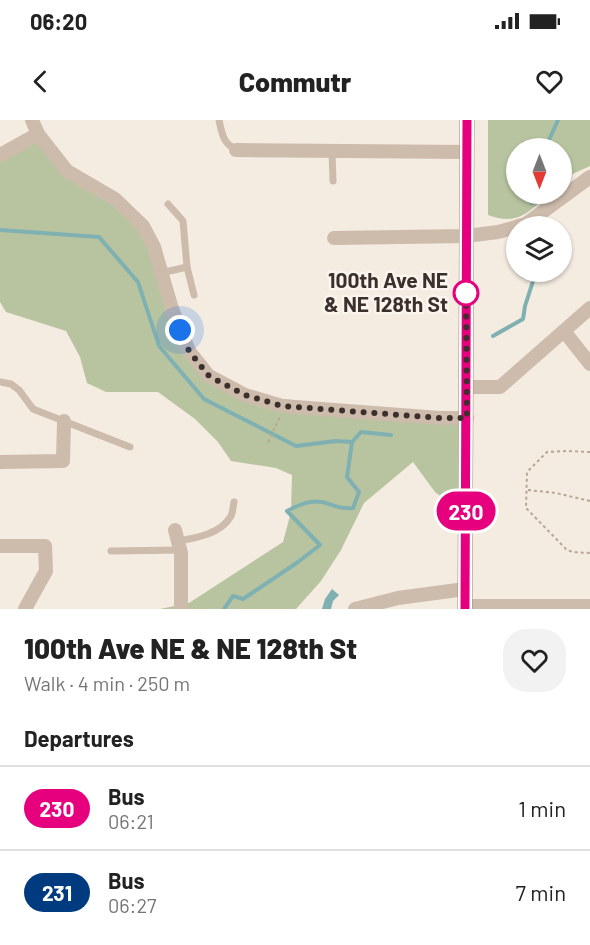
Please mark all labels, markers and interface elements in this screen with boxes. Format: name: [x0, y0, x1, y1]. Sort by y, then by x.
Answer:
text: 06:20: [30, 8, 87, 34]
icon: back: [24, 65, 57, 98]
text: Commutr: [239, 65, 351, 97]
icon: heart: [533, 65, 566, 98]
north arrow: [506, 138, 572, 204]
map controls: [506, 138, 572, 282]
button: layers: [506, 216, 572, 282]
place label: 100th Ave NE & NE 128th St: [324, 267, 448, 316]
marker: 100th Ave NE & NE 128th St: [453, 280, 479, 306]
your location: [165, 315, 195, 345]
line badge: 230: [432, 492, 500, 530]
text: 230: [449, 499, 483, 524]
button: heart: [503, 629, 566, 692]
text: 100th Ave NE & NE 128th St: [24, 631, 357, 665]
text: Walk · 4 min · 250 m: [24, 671, 190, 695]
text: Departures: [24, 725, 134, 751]
text: Bus: [108, 783, 145, 809]
text: 1 min: [518, 795, 566, 821]
text: 230: [40, 796, 74, 821]
text: 06:21: [108, 809, 154, 833]
text: Bus: [108, 867, 145, 893]
text: 7 min: [516, 879, 566, 905]
text: 231: [42, 880, 72, 905]
text: 06:27: [108, 893, 157, 917]

